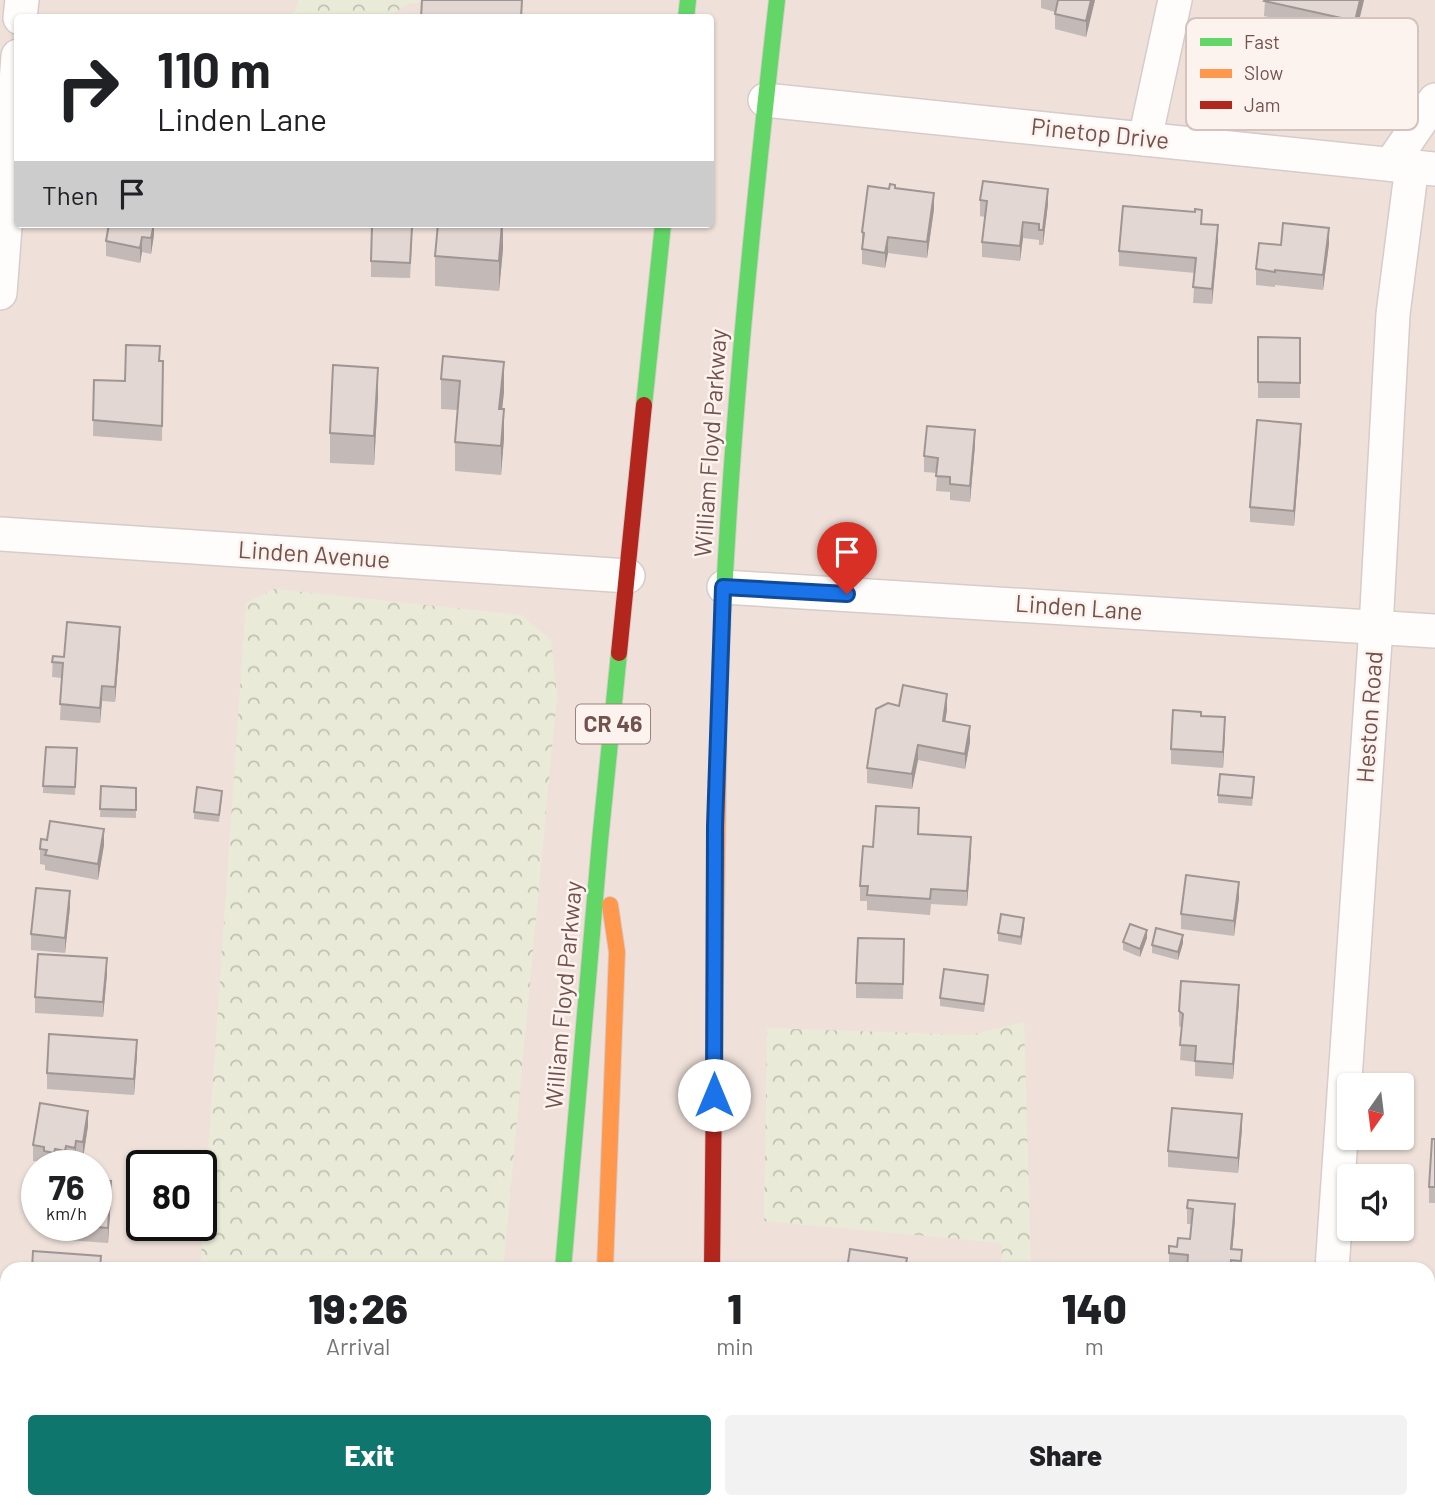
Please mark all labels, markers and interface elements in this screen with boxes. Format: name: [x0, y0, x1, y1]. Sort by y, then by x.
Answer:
legend: [1186, 18, 1418, 130]
text: Fast: [1244, 30, 1280, 53]
text: 110 m: [157, 39, 271, 98]
icon: right: [42, 42, 133, 133]
text: Slow: [1244, 61, 1283, 84]
text: Jam: [1244, 93, 1280, 116]
text: Linden Lane: [157, 99, 327, 137]
street label: Pinetop Drive: [1030, 111, 1171, 154]
icon: arrive: [113, 175, 151, 213]
text: Then: [42, 179, 99, 210]
street label: William Floyd Parkway: [687, 328, 732, 558]
pin: [817, 522, 877, 594]
icon: arrive: [828, 533, 866, 571]
street label: Linden Avenue: [237, 534, 391, 573]
street label: Linden Lane: [1014, 588, 1144, 625]
street label: Heston Road: [1349, 650, 1388, 784]
road number: CR 46: [576, 704, 650, 744]
street label: William Floyd Parkway: [538, 880, 587, 1110]
position arrow: [677, 1058, 751, 1132]
north arrow: [1337, 1073, 1414, 1150]
map controls: [1337, 1073, 1414, 1241]
speed limit sign: 80: [126, 1150, 217, 1241]
button: sound: [1337, 1164, 1414, 1241]
text: 76: [48, 1165, 85, 1207]
text: km/h: [46, 1202, 87, 1224]
text: 19:26: [308, 1282, 408, 1332]
text: 1: [727, 1282, 742, 1332]
text: 140: [1062, 1282, 1127, 1332]
text: Arrival: [326, 1332, 390, 1360]
text: min: [716, 1332, 753, 1360]
text: m: [1085, 1332, 1104, 1360]
button: Exit: [28, 1415, 711, 1495]
button: Share: [725, 1415, 1407, 1495]

